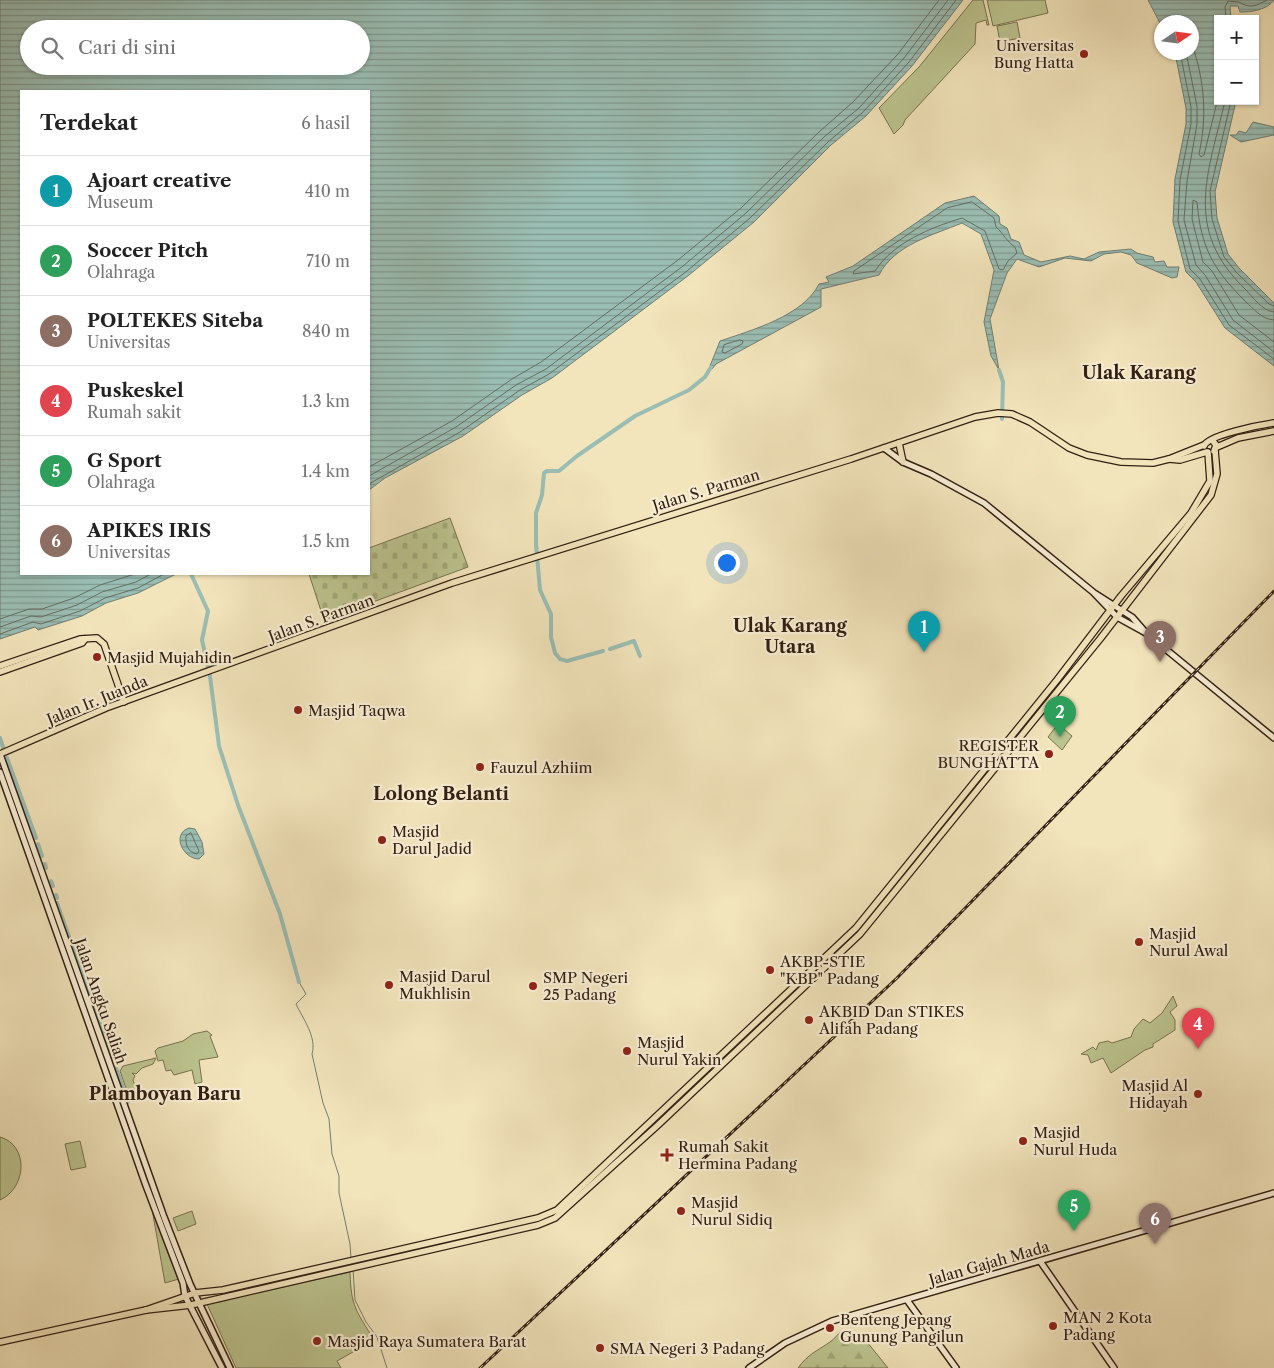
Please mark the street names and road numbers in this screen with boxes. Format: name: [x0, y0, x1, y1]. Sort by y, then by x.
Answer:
street label: Jalan S. Parman: [648, 465, 762, 516]
street label: Jalan S. Parman: [264, 590, 377, 647]
street label: Jalan Ir. Juanda: [42, 671, 150, 730]
street label: Jalan Angku Saliah: [70, 934, 132, 1067]
street label: Jalan Gajah Mada: [925, 1237, 1051, 1290]

